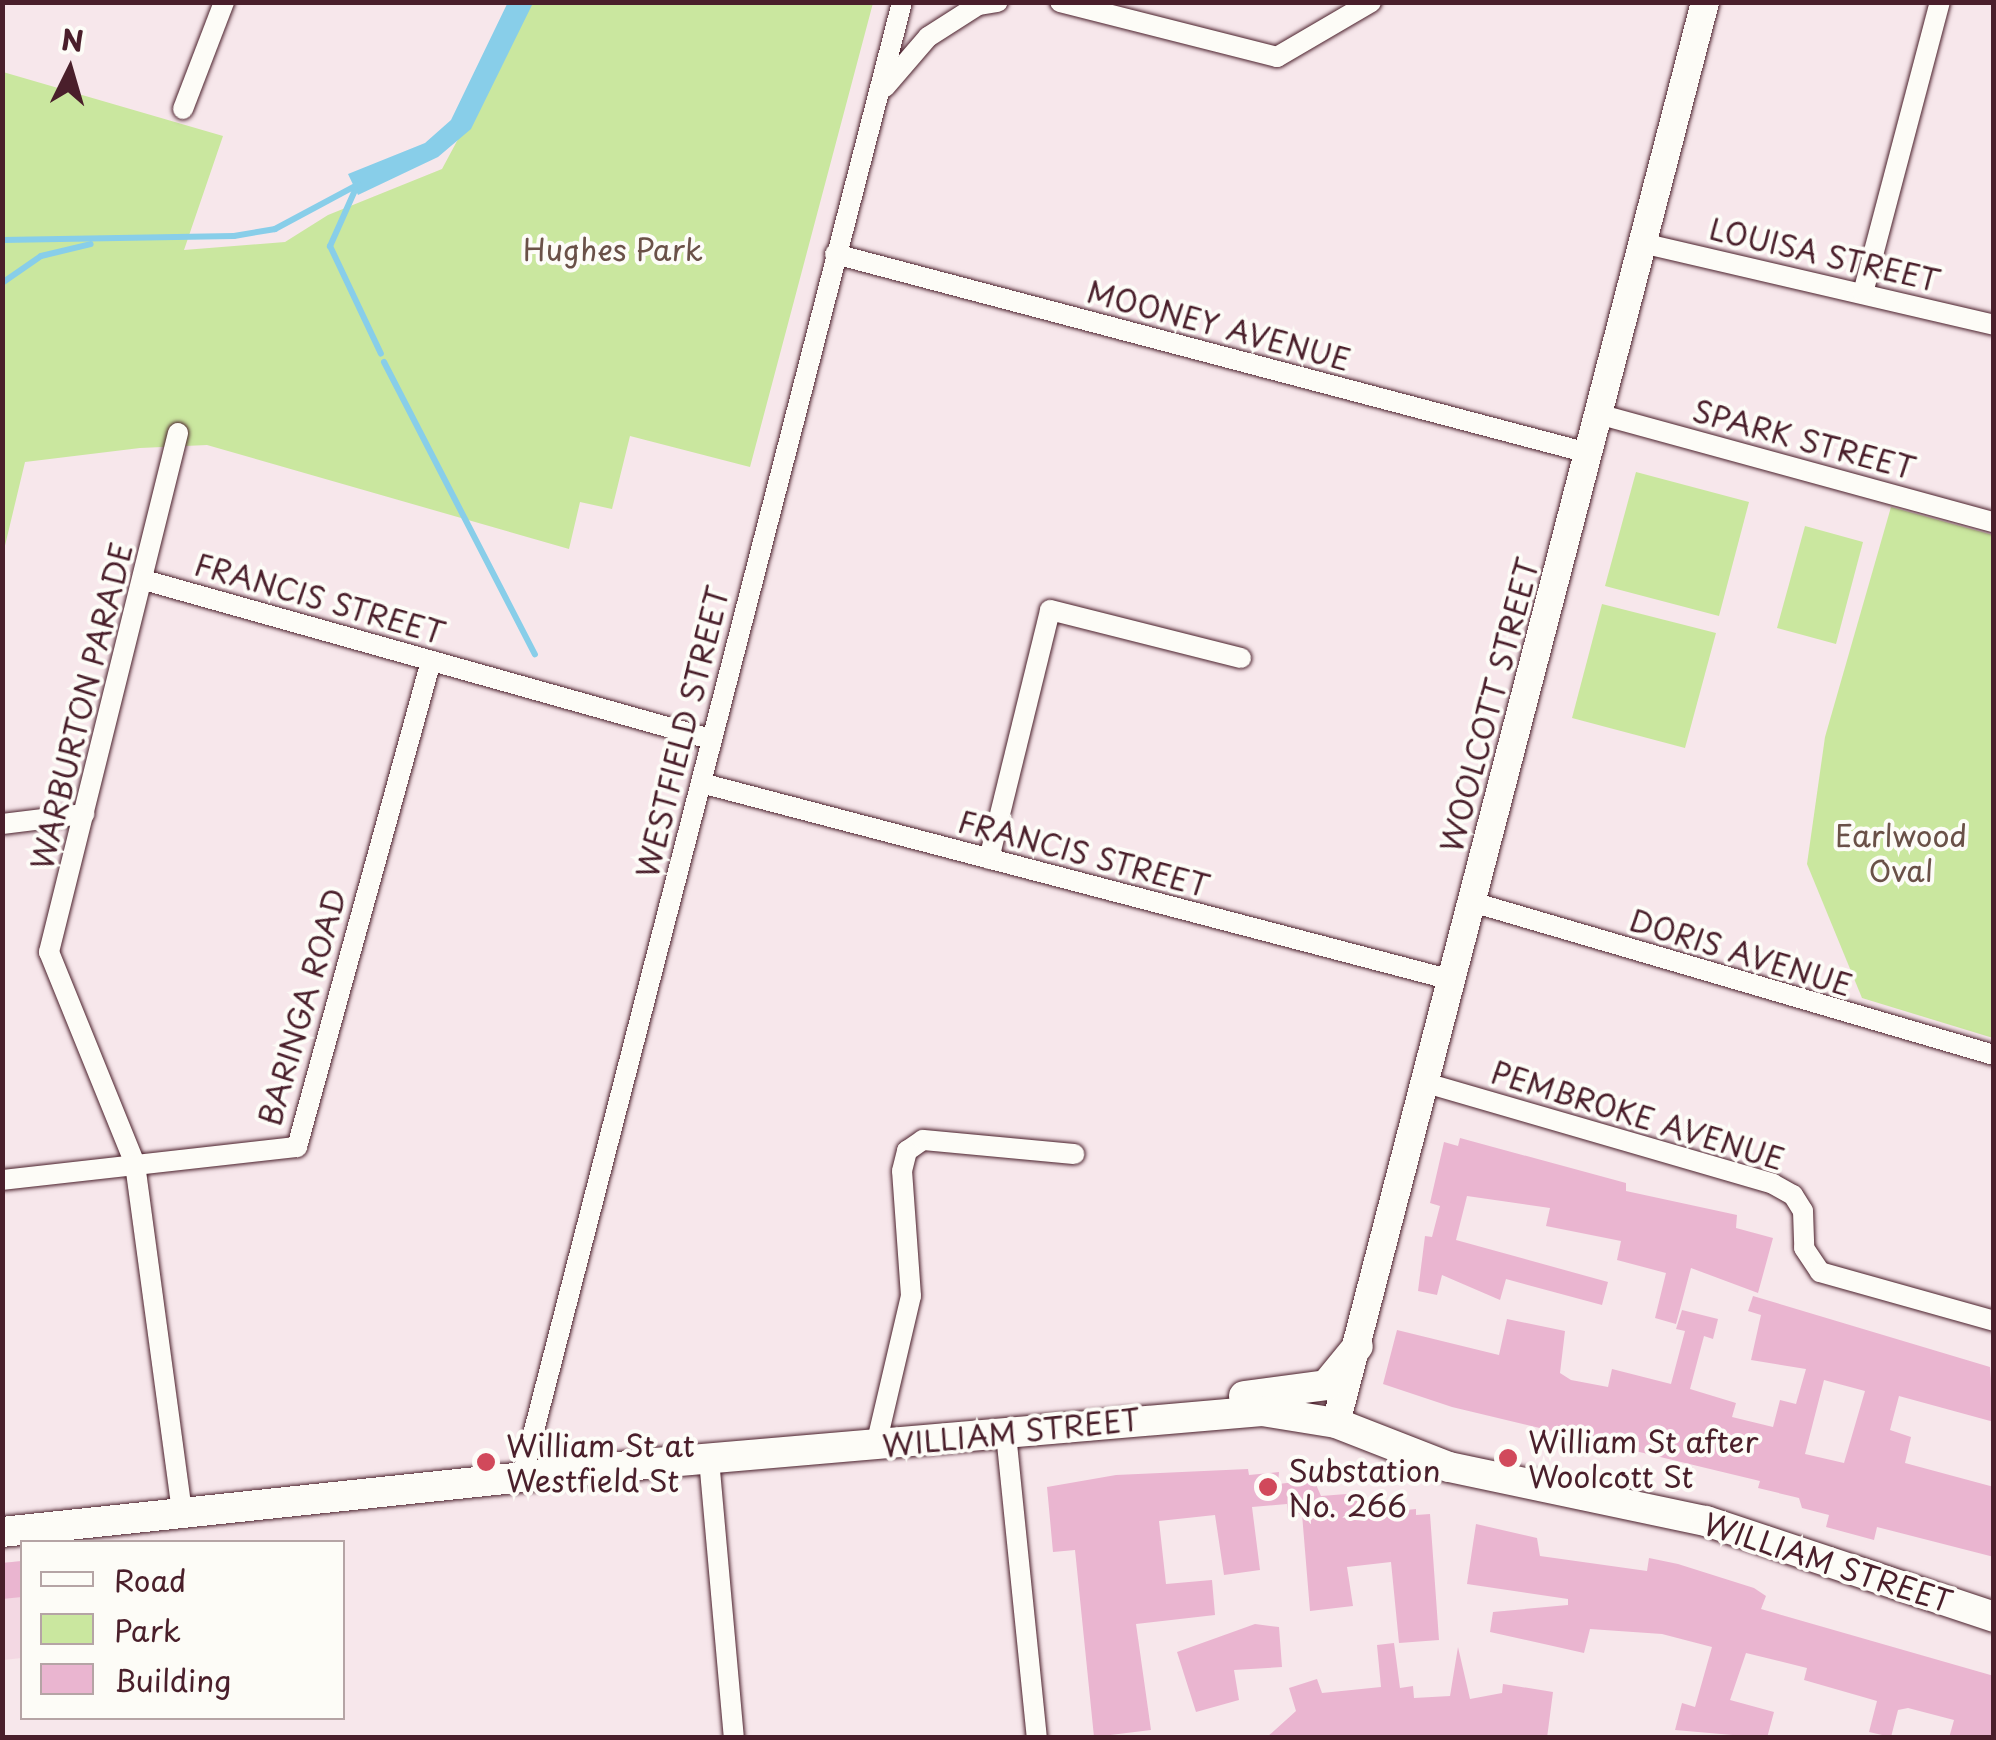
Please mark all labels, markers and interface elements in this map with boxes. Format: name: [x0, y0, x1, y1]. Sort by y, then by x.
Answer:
text: N: [60, 17, 86, 62]
north arrow: [20, 20, 120, 120]
street label: LOUISA STREET: [1704, 210, 1946, 298]
park label: Hughes Park: [522, 231, 704, 267]
street label: MOONEY AVENUE: [1083, 273, 1355, 377]
street label: SPARK STREET: [1688, 392, 1920, 486]
street label: WARBURTON PARADE: [23, 537, 139, 875]
street label: FRANCIS STREET: [189, 545, 451, 651]
street label: WOOLCOTT STREET: [1432, 552, 1546, 858]
street label: WESTFIELD STREET: [628, 582, 736, 882]
street label: FRANCIS STREET: [953, 802, 1215, 904]
park label: Earlwood Oval: [1835, 817, 1967, 888]
street label: BARINGA ROAD: [251, 883, 353, 1131]
street label: DORIS AVENUE: [1625, 901, 1857, 1003]
street label: PEMBROKE AVENUE: [1487, 1053, 1789, 1177]
street label: WILLIAM STREET: [878, 1400, 1144, 1464]
place label: William St after Woolcott St: [1528, 1423, 1760, 1494]
place label: William St at Westfield St: [506, 1427, 696, 1498]
marker: William St after Woolcott St: [1497, 1447, 1519, 1469]
marker: William St at Westfield St: [475, 1451, 497, 1473]
place label: Substation No. 266: [1288, 1452, 1441, 1522]
marker: Substation No. 266: [1257, 1476, 1279, 1498]
street label: WILLIAM STREET: [1697, 1504, 1959, 1620]
legend: [20, 1540, 345, 1720]
text: Road: [114, 1557, 187, 1602]
text: Park: [114, 1607, 181, 1652]
text: Building: [114, 1657, 231, 1702]

